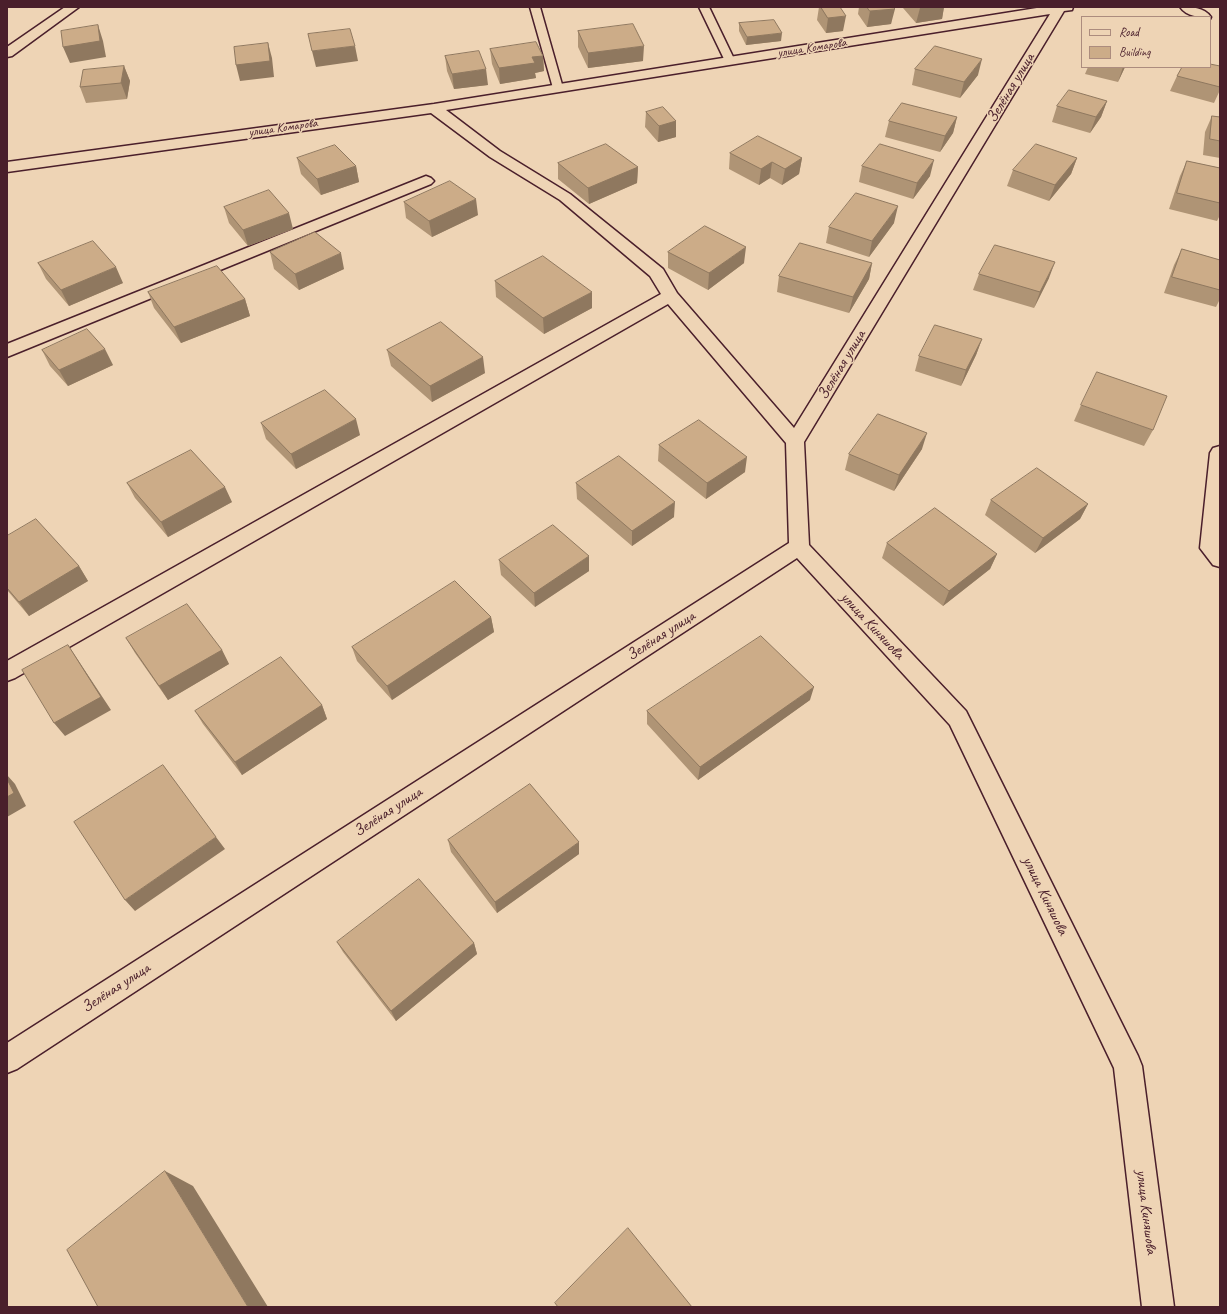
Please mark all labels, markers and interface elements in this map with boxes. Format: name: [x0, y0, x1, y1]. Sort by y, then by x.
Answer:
legend: [1081, 16, 1211, 68]
text: Road: [1119, 24, 1139, 40]
street label: улица Комарова: [776, 35, 848, 61]
text: Building: [1119, 44, 1151, 60]
street label: Зелёная улица: [983, 50, 1039, 126]
street label: улица Комарова: [247, 115, 319, 141]
street label: Зелёная улица: [814, 327, 870, 403]
street label: улица Киняшова: [836, 588, 908, 664]
street label: Зелёная улица: [623, 607, 699, 665]
street label: Зелёная улица: [350, 783, 426, 841]
street label: улица Киняшова: [1018, 853, 1072, 939]
street label: Зелёная улица: [78, 959, 154, 1017]
street label: улица Киняшова: [1131, 1169, 1161, 1255]

